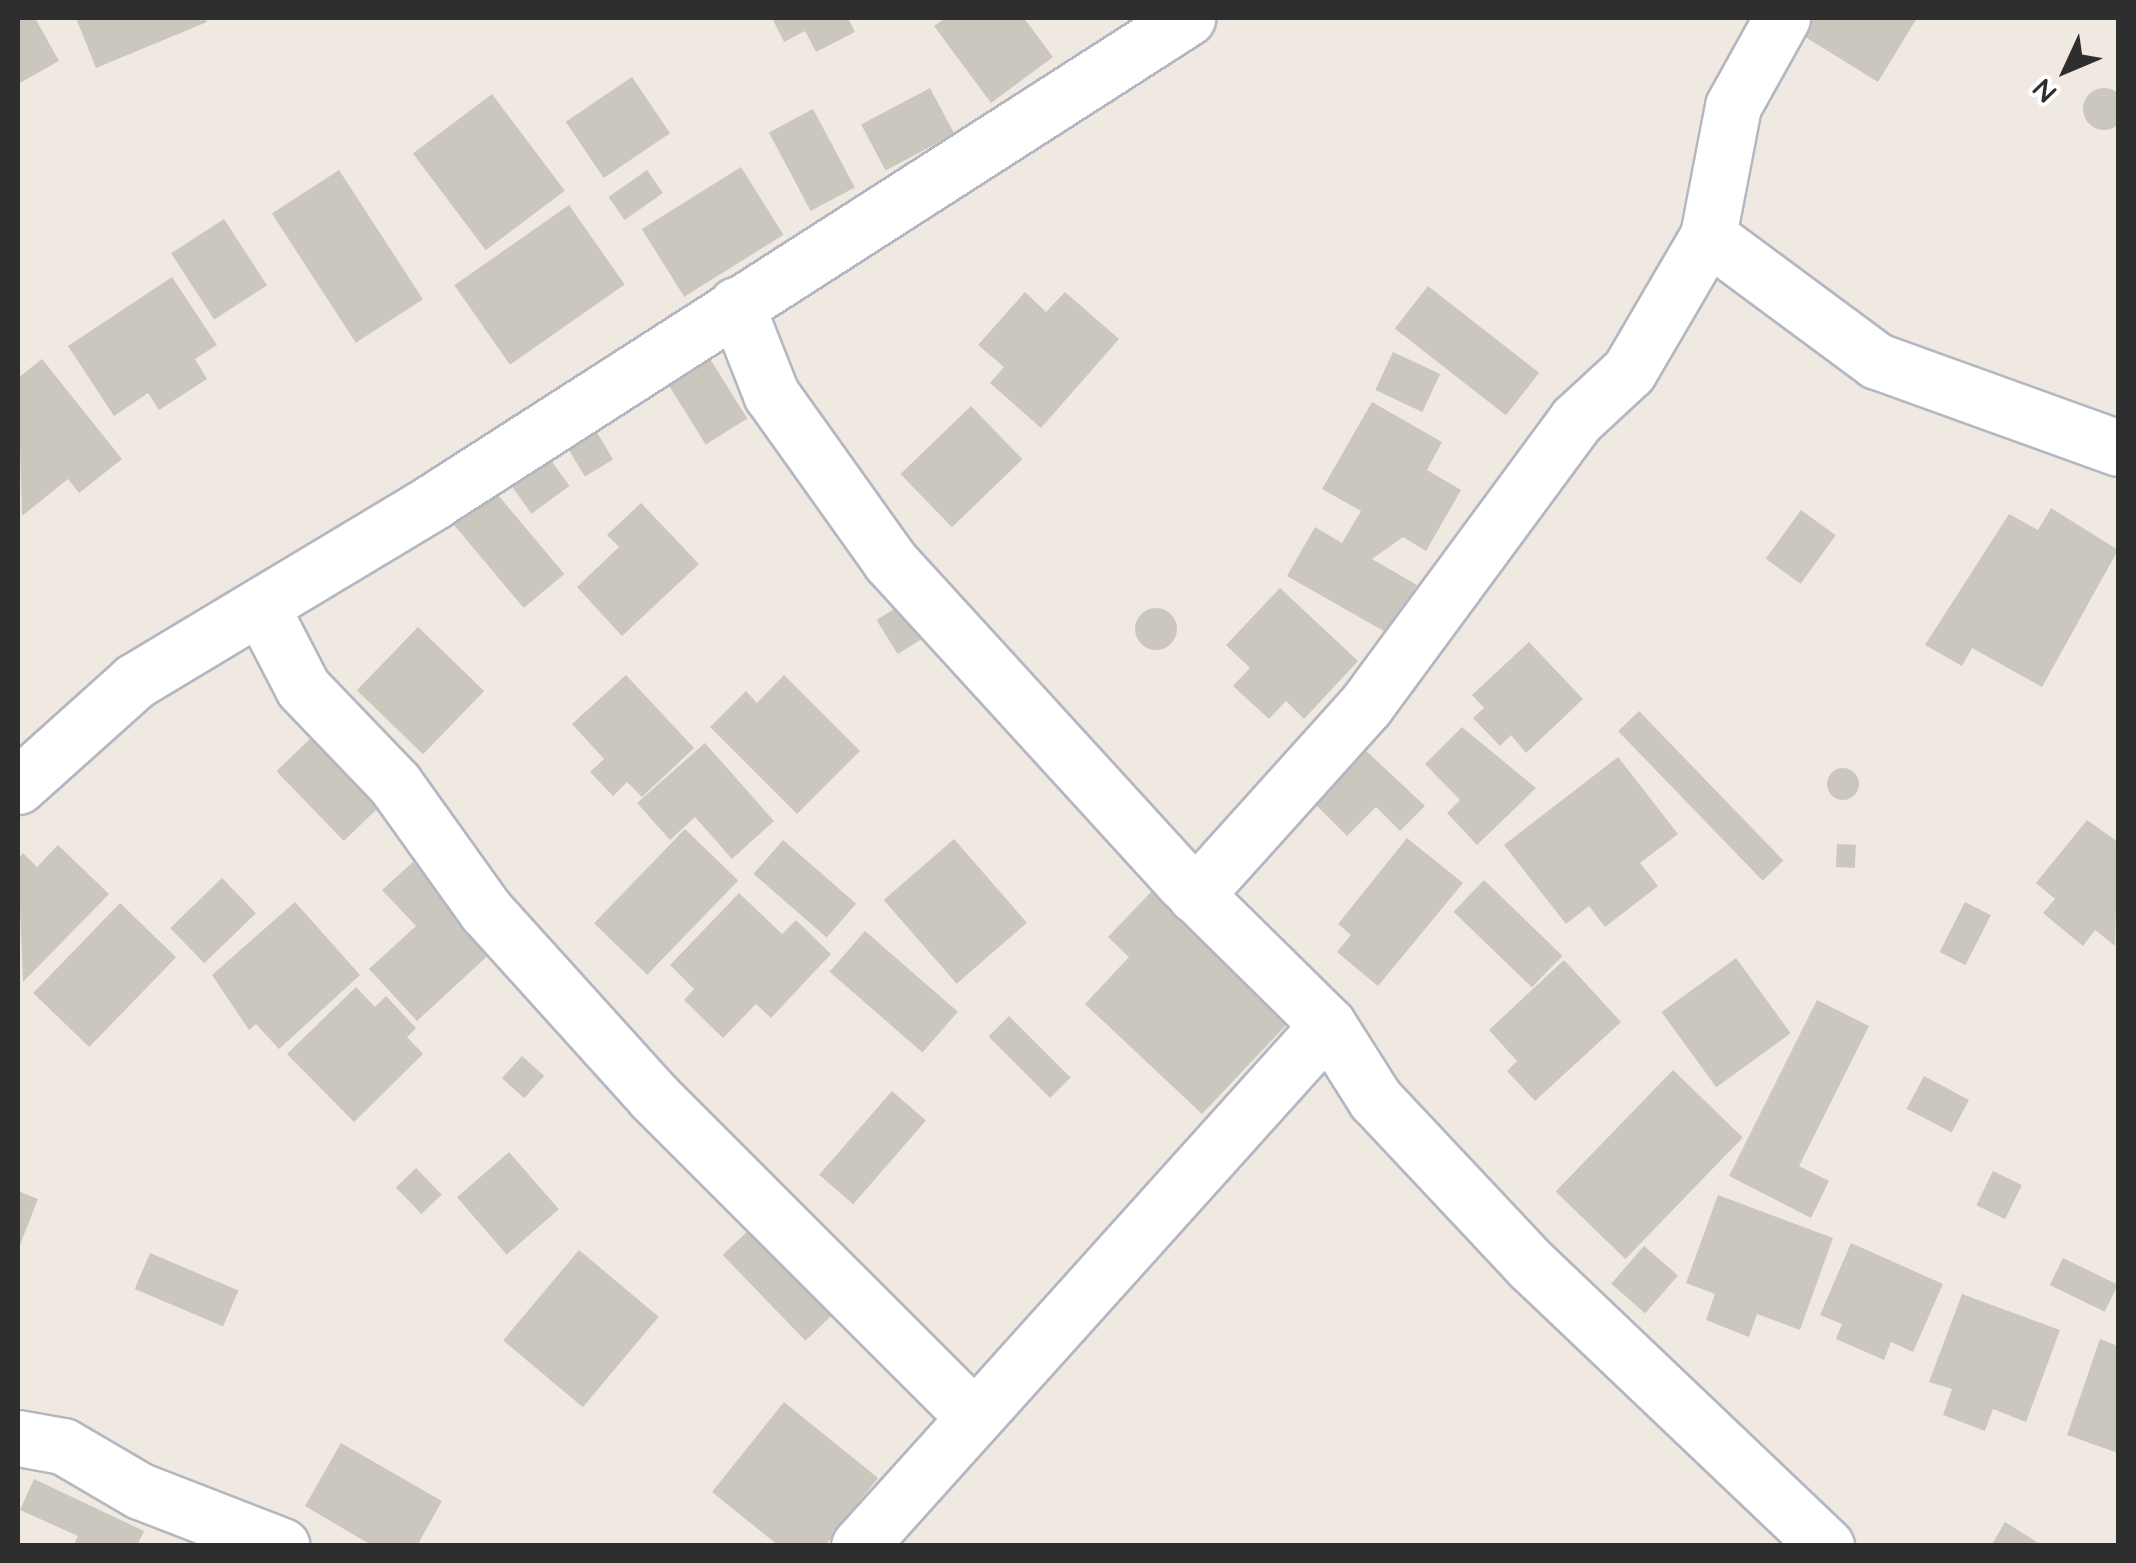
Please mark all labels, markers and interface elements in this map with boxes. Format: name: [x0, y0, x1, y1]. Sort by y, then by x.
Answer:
north arrow: [2016, 20, 2116, 120]
text: N: [2024, 72, 2064, 111]

